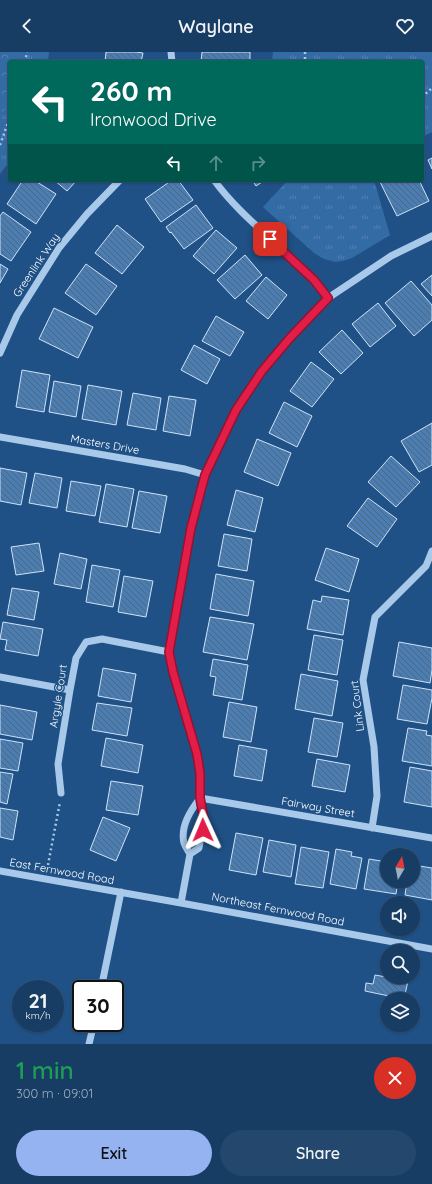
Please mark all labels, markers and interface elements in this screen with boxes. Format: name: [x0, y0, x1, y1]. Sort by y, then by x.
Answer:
icon: back: [16, 15, 38, 37]
text: Waylane: [178, 15, 254, 38]
icon: heart: [394, 15, 416, 37]
text: 260 m: [90, 73, 172, 108]
icon: left: [24, 76, 76, 128]
text: Ironwood Drive: [90, 108, 217, 131]
icon: left: [163, 152, 185, 174]
icon: ahead: [205, 152, 227, 174]
icon: right: [247, 152, 269, 174]
pin: [253, 222, 287, 256]
icon: arrive: [259, 228, 281, 250]
street label: Greenlink Way: [10, 230, 62, 300]
street label: Masters Drive: [69, 431, 141, 457]
street label: Argyle Court: [46, 663, 70, 729]
street label: Link Court: [347, 679, 367, 732]
street label: Fairway Street: [280, 794, 356, 820]
position arrow: [182, 809, 224, 851]
north arrow: [380, 848, 420, 888]
map controls: [380, 848, 420, 1032]
street label: East Fernwood Road: [8, 855, 116, 887]
street label: Northeast Fernwood Road: [210, 889, 346, 929]
button: sound: [380, 896, 420, 936]
button: search: [380, 944, 420, 984]
speed limit sign: 30: [72, 980, 124, 1032]
text: 21: [28, 988, 48, 1013]
button: layers: [380, 992, 420, 1032]
text: km/h: [25, 1009, 51, 1022]
text: 1 min: [16, 1055, 74, 1085]
button: close: [374, 1057, 416, 1099]
text: 300 m · 09:01: [16, 1085, 93, 1101]
button: Exit: [16, 1130, 212, 1176]
button: Share: [220, 1130, 416, 1176]

